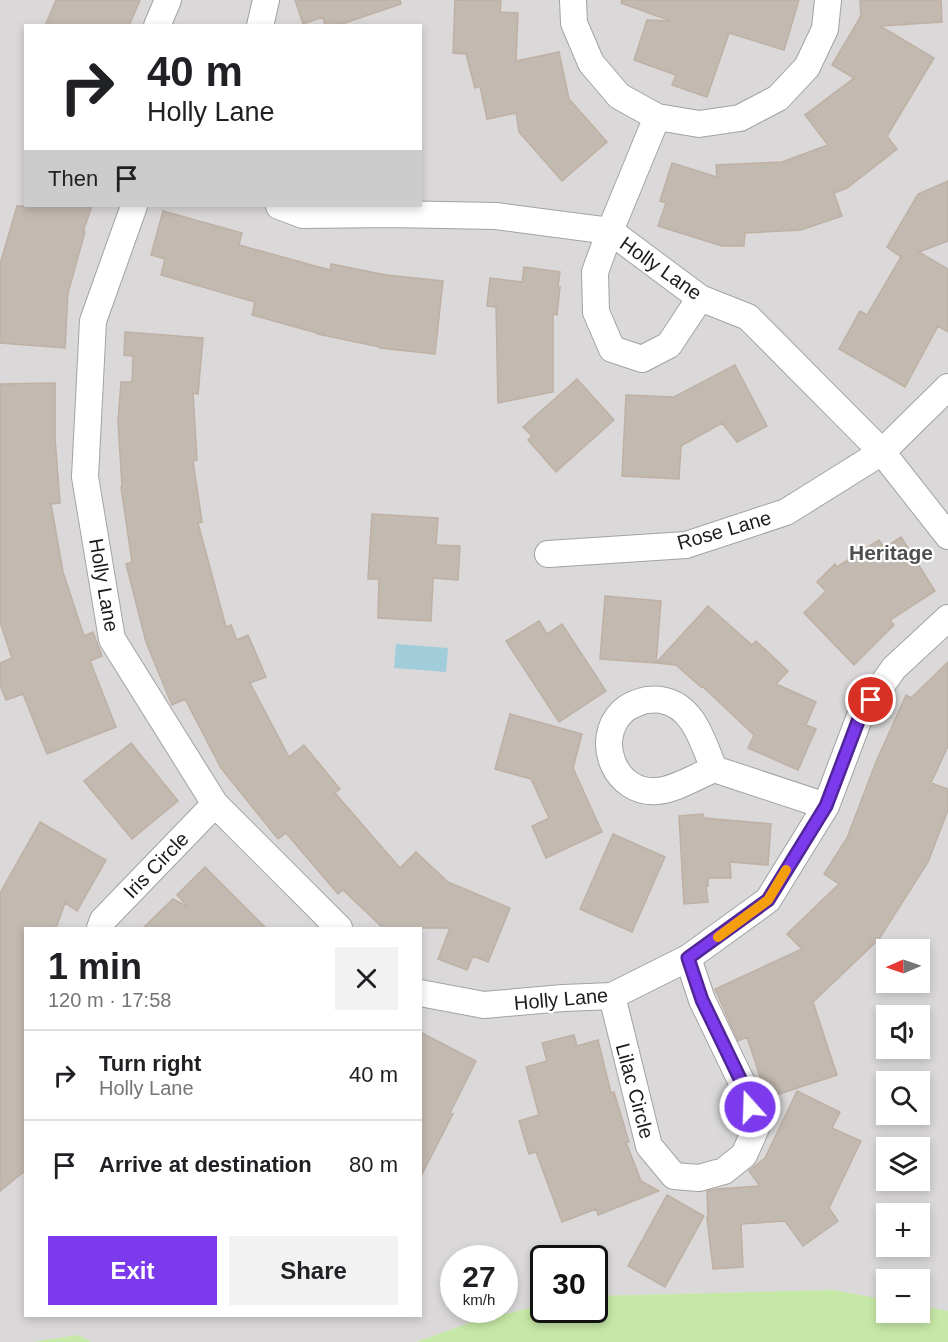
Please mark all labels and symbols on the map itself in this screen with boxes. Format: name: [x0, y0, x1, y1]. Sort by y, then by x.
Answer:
street label: Holly Lane: [616, 232, 706, 304]
street label: Rose Lane: [674, 506, 774, 554]
street label: Holly Lane: [85, 537, 123, 633]
district label: Heritage: [849, 541, 933, 564]
pin: [845, 674, 896, 725]
street label: Iris Circle: [119, 827, 193, 903]
north arrow: [876, 939, 930, 993]
street label: Holly Lane: [513, 984, 609, 1014]
street label: Lilac Circle: [612, 1041, 658, 1141]
position arrow: [718, 1075, 782, 1139]
speed limit sign: 30: [530, 1245, 608, 1323]

